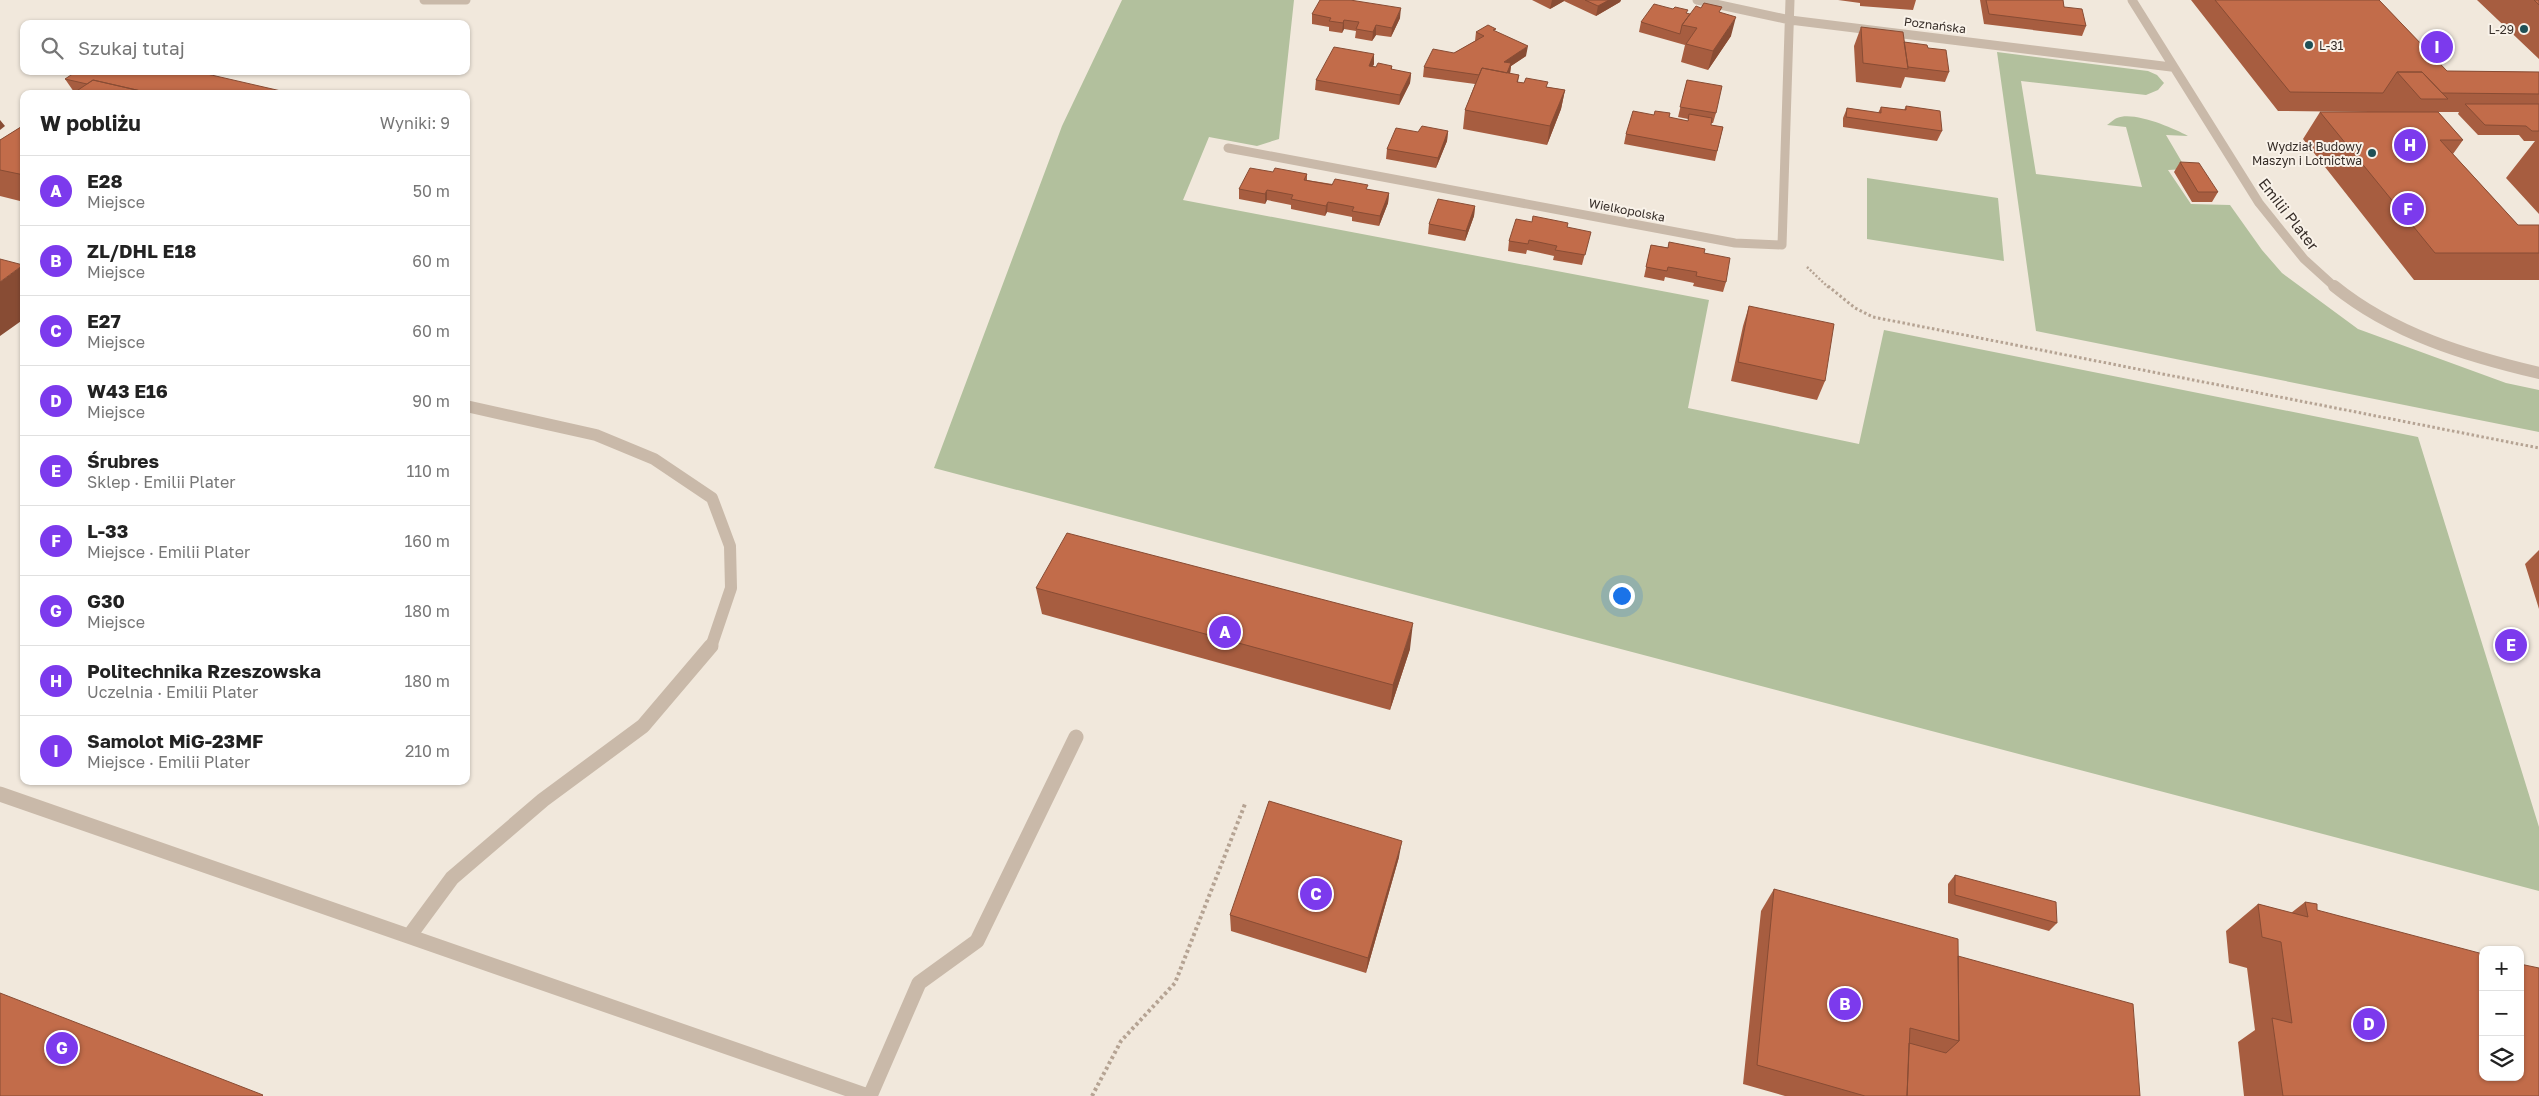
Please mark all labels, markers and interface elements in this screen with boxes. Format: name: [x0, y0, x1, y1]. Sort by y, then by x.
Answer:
street label: Poznańska: [1903, 14, 1967, 36]
search box: [20, 20, 470, 75]
place label: L-29: [2488, 22, 2514, 37]
marker: L-29: [2518, 23, 2530, 35]
pin: I: [2421, 28, 2453, 66]
icon: search: [38, 34, 66, 62]
text: Szukaj tutaj: [78, 36, 185, 59]
place label: L-31: [2319, 38, 2343, 53]
marker: L-31: [2303, 39, 2315, 51]
text: W pobliżu: [40, 110, 141, 136]
text: Wyniki: 9: [380, 113, 450, 133]
pin: H: [2394, 126, 2426, 164]
place label: Wydział Budowy Maszyn i Lotnictwa: [2252, 139, 2362, 168]
marker: Wydział Budowy Maszyn i Lotnictwa: [2366, 147, 2378, 159]
text: E28: [87, 169, 123, 192]
street label: Emilii Plater: [2255, 174, 2323, 254]
text: A: [50, 181, 62, 201]
text: 50 m: [413, 181, 450, 201]
pin: F: [2392, 190, 2424, 228]
text: Miejsce: [87, 192, 145, 212]
street label: Wielkopolska: [1588, 195, 1666, 225]
text: ZL/DHL E18: [87, 239, 196, 262]
text: B: [50, 251, 62, 271]
text: 60 m: [412, 251, 450, 271]
text: Miejsce: [87, 262, 145, 282]
text: E27: [87, 309, 121, 332]
text: C: [50, 321, 62, 341]
text: 60 m: [412, 321, 450, 341]
text: Miejsce: [87, 332, 145, 352]
text: W43 E16: [87, 379, 168, 402]
text: D: [50, 391, 62, 411]
text: 90 m: [412, 391, 450, 411]
text: Miejsce: [87, 402, 145, 422]
text: Śrubres: [87, 449, 159, 472]
text: E: [51, 461, 61, 481]
text: 110 m: [406, 461, 450, 481]
text: Sklep · Emilii Plater: [87, 472, 235, 492]
text: L-33: [87, 519, 128, 542]
text: F: [51, 531, 61, 551]
text: 160 m: [404, 531, 450, 551]
text: Miejsce · Emilii Plater: [87, 542, 250, 562]
your location: [1609, 583, 1635, 609]
text: G30: [87, 589, 125, 612]
text: G: [50, 601, 62, 621]
text: 180 m: [404, 601, 450, 621]
text: Miejsce: [87, 612, 145, 632]
pin: A: [1209, 613, 1241, 651]
pin: E: [2495, 626, 2527, 664]
text: Politechnika Rzeszowska: [87, 659, 321, 682]
text: H: [50, 671, 62, 691]
text: 180 m: [404, 671, 450, 691]
text: Uczelnia · Emilii Plater: [87, 682, 258, 702]
text: Samolot MiG-23MF: [87, 729, 263, 752]
text: I: [53, 741, 59, 761]
text: 210 m: [405, 741, 450, 761]
text: Miejsce · Emilii Plater: [87, 752, 250, 772]
pin: C: [1300, 875, 1332, 913]
map controls: [2479, 946, 2524, 1081]
button: +: [2479, 946, 2524, 991]
pin: B: [1829, 985, 1861, 1023]
button: −: [2479, 991, 2524, 1036]
pin: D: [2353, 1005, 2385, 1043]
pin: G: [46, 1029, 78, 1067]
button: layers: [2479, 1036, 2524, 1081]

